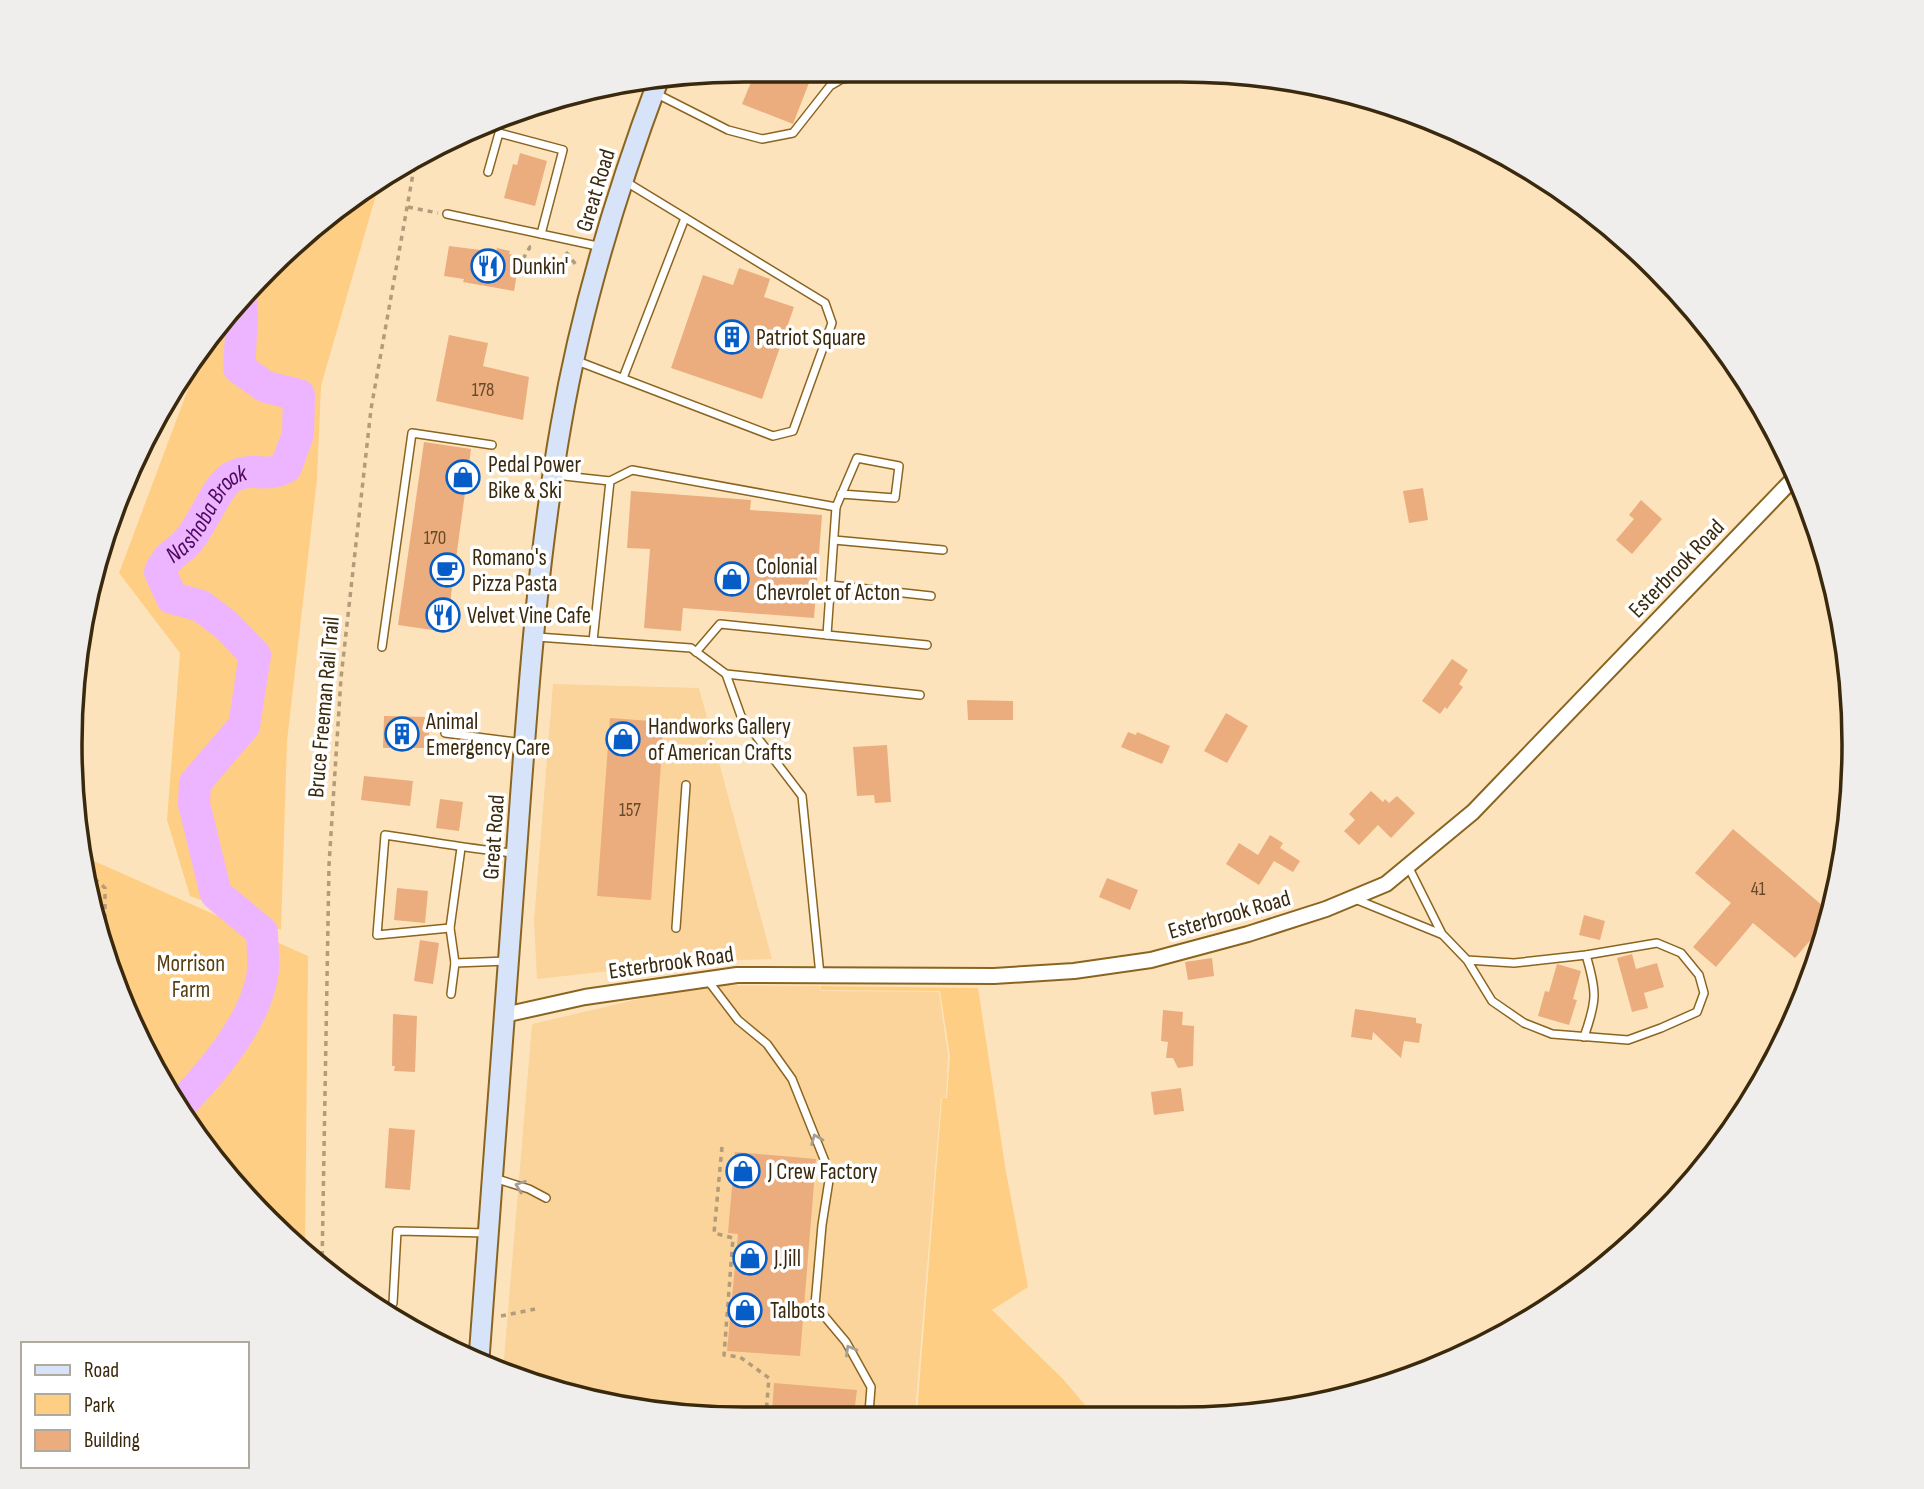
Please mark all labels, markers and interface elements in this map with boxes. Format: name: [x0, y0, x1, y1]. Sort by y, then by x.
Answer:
street label: Great Road: [570, 146, 622, 235]
restaurant icon: Dunkin': [469, 247, 507, 285]
place label: Dunkin': [512, 253, 568, 281]
building icon: Patriot Square: [713, 318, 751, 356]
place label: Patriot Square: [756, 324, 866, 352]
house number: 178: [472, 379, 494, 402]
place label: Pedal Power Bike & Ski: [488, 451, 582, 505]
water label: Nashoba Brook: [160, 458, 251, 570]
shop icon: Pedal Power Bike & Ski: [444, 458, 482, 496]
street label: Esterbrook Road: [1623, 514, 1731, 624]
house number: 170: [424, 527, 446, 550]
place label: Romano's Pizza Pasta: [472, 544, 557, 598]
cafe icon: Romano's Pizza Pasta: [428, 551, 466, 589]
place label: Colonial Chevrolet of Acton: [756, 553, 900, 607]
shop icon: Colonial Chevrolet of Acton: [713, 560, 751, 598]
restaurant icon: Velvet Vine Cafe: [424, 596, 462, 634]
place label: Velvet Vine Cafe: [467, 602, 591, 630]
street label: Bruce Freeman Rail Trail: [302, 615, 346, 799]
place label: Animal Emergency Care: [425, 708, 550, 762]
place label: Handworks Gallery of American Crafts: [648, 713, 792, 767]
building icon: Animal Emergency Care: [383, 715, 421, 753]
shop icon: Handworks Gallery of American Crafts: [604, 720, 642, 758]
street label: Great Road: [477, 794, 511, 880]
house number: 157: [619, 799, 641, 822]
house number: 41: [1751, 878, 1766, 901]
street label: Esterbrook Road: [1165, 884, 1294, 946]
street label: Esterbrook Road: [607, 940, 735, 986]
park label: Morrison Farm: [157, 950, 225, 1004]
one-way arrow: [810, 1133, 824, 1145]
shop icon: J Crew Factory: [724, 1152, 762, 1190]
place label: J Crew Factory: [767, 1158, 878, 1186]
one-way arrow: [514, 1181, 526, 1195]
shop icon: J.Jill: [731, 1239, 769, 1277]
place label: J.Jill: [773, 1245, 801, 1273]
shop icon: Talbots: [726, 1291, 764, 1329]
place label: Talbots: [770, 1297, 825, 1325]
legend: [21, 1342, 248, 1468]
one-way arrow: [845, 1345, 858, 1358]
text: Road: [84, 1358, 119, 1383]
text: Park: [84, 1393, 115, 1418]
text: Building: [84, 1428, 140, 1453]

